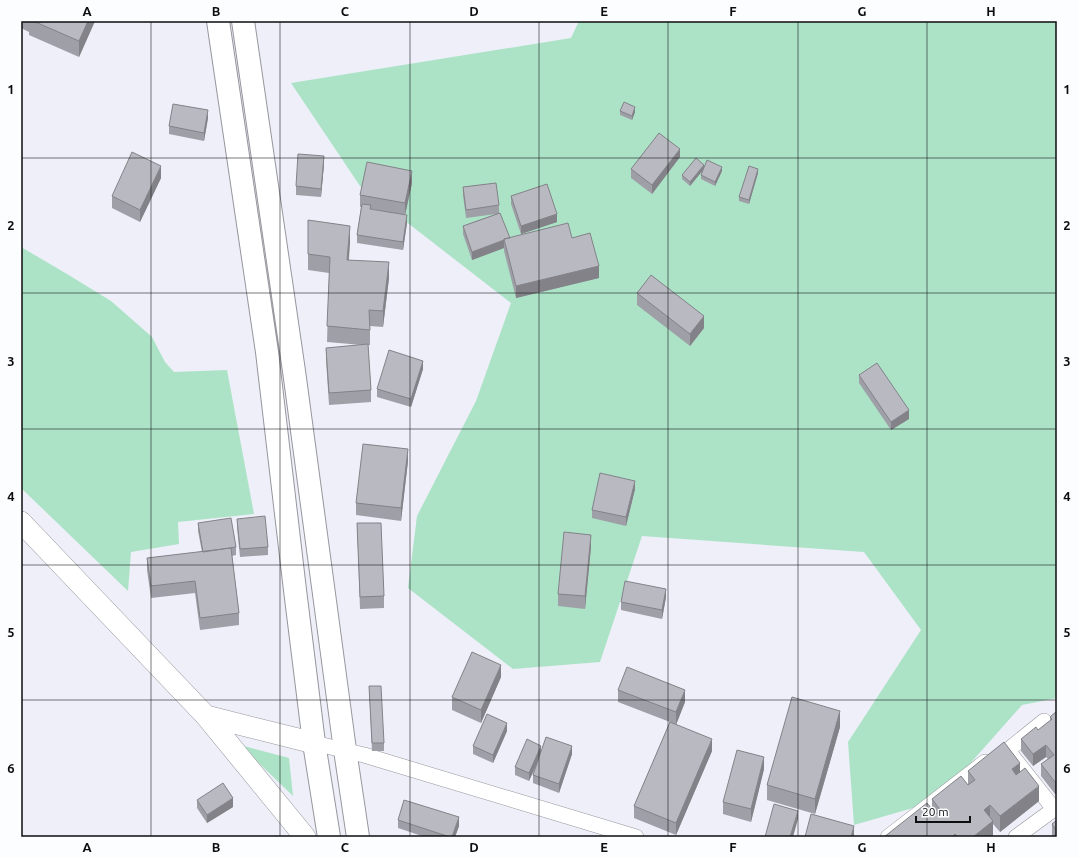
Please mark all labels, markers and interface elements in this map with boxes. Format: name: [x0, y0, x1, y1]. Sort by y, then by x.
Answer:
text: A: [82, 4, 92, 18]
text: B: [212, 4, 221, 18]
text: C: [341, 4, 350, 18]
text: D: [469, 4, 479, 18]
text: E: [600, 4, 608, 18]
text: F: [729, 4, 737, 18]
text: G: [858, 4, 867, 18]
text: H: [986, 4, 996, 18]
text: 1: [7, 82, 15, 96]
text: 1: [1063, 82, 1071, 96]
text: 2: [7, 218, 15, 232]
text: 2: [1063, 218, 1071, 232]
text: 3: [7, 354, 15, 368]
text: 3: [1063, 354, 1071, 368]
text: 4: [7, 489, 15, 503]
text: 4: [1063, 489, 1071, 503]
text: 5: [7, 625, 15, 639]
text: 5: [1063, 625, 1071, 639]
text: 6: [7, 761, 15, 775]
text: 6: [1063, 761, 1071, 775]
scale bar: [916, 798, 970, 824]
text: 20 m: [922, 805, 949, 818]
text: A: [82, 840, 92, 854]
text: B: [212, 840, 221, 854]
text: C: [341, 840, 350, 854]
text: D: [469, 840, 479, 854]
text: E: [600, 840, 608, 854]
text: F: [729, 840, 737, 854]
text: G: [858, 840, 867, 854]
text: H: [986, 840, 996, 854]

